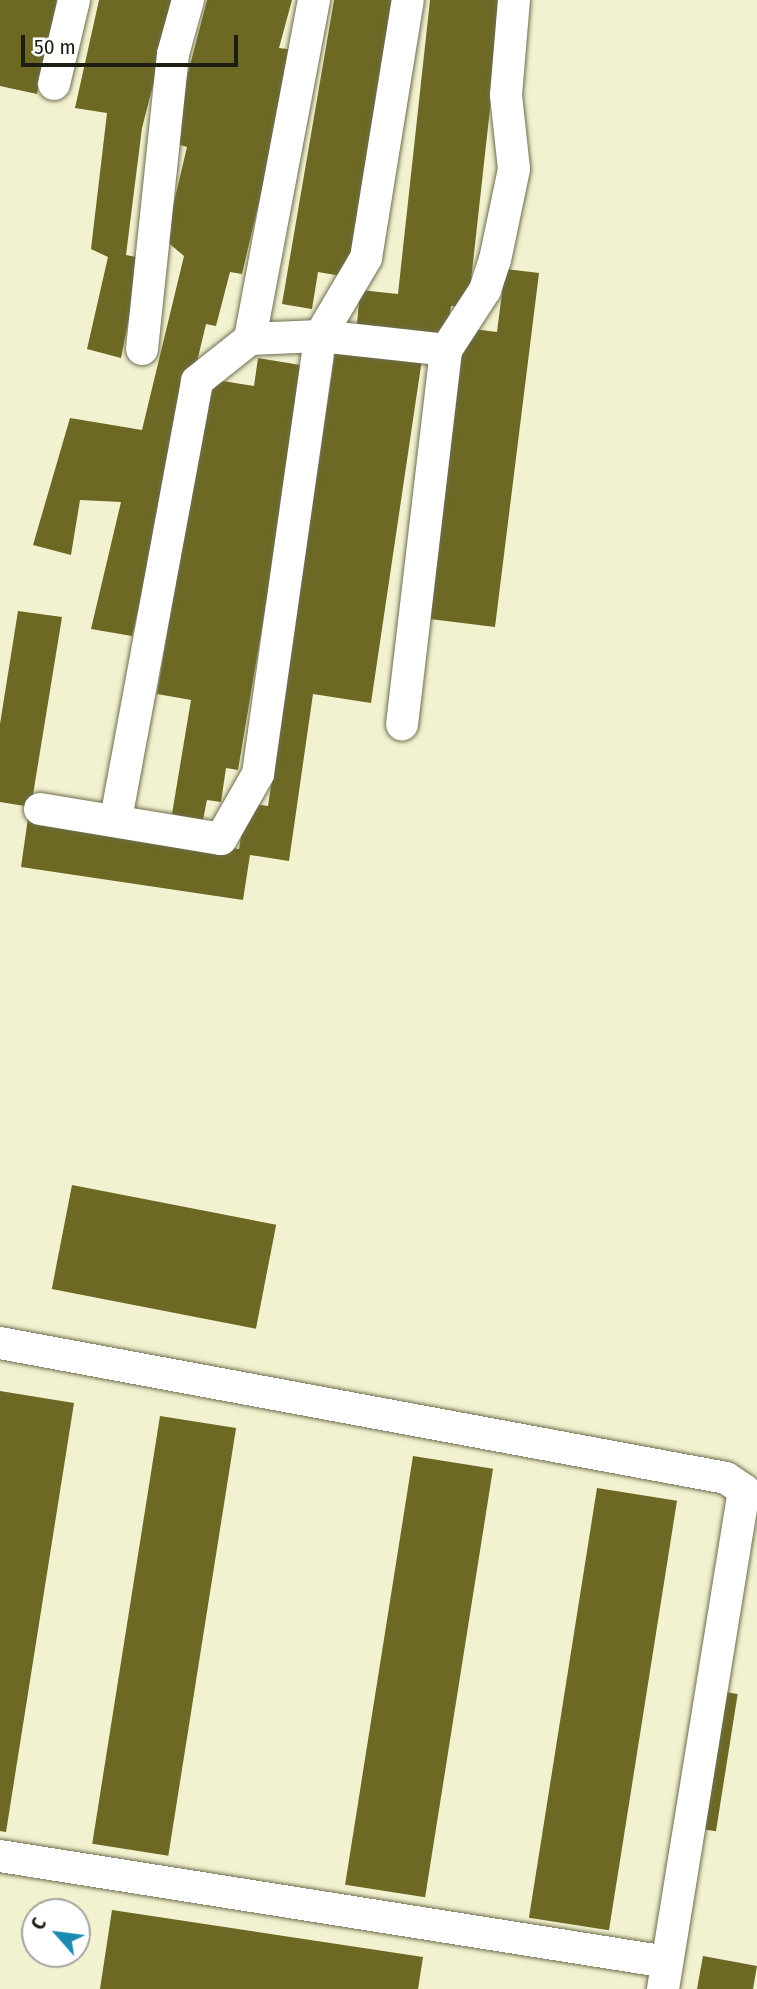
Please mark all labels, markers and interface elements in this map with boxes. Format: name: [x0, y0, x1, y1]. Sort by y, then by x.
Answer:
scale bar: [24, 21, 242, 65]
text: 50 m: [34, 34, 76, 60]
north arrow: [21, 1898, 91, 1968]
text: С: [26, 1914, 51, 1934]

